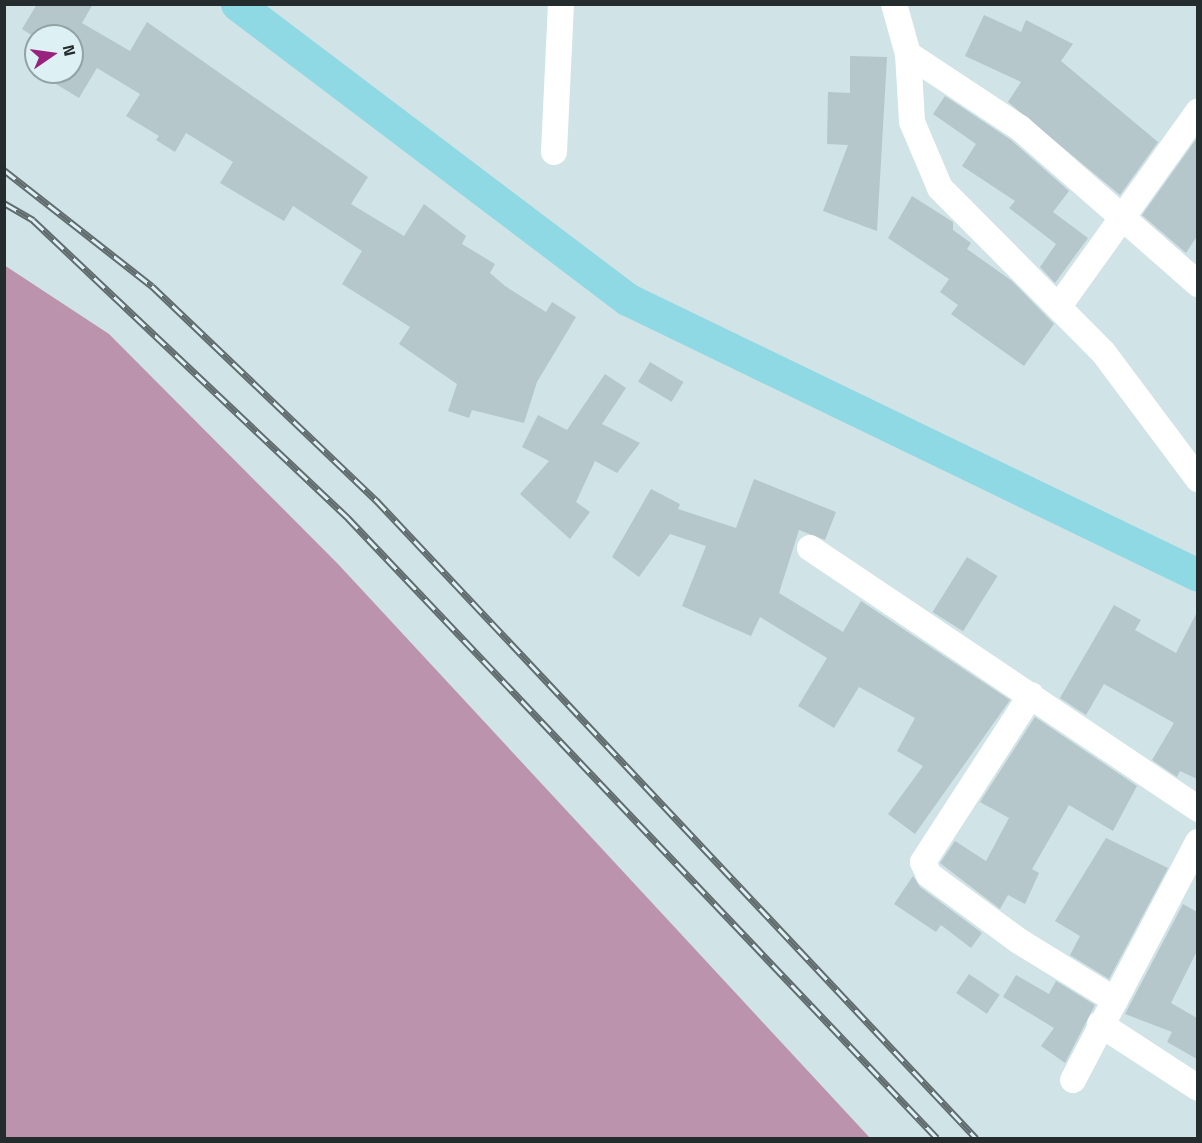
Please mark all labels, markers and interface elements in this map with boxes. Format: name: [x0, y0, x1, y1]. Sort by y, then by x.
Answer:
north arrow: [24, 24, 84, 84]
text: N: [57, 42, 83, 59]

